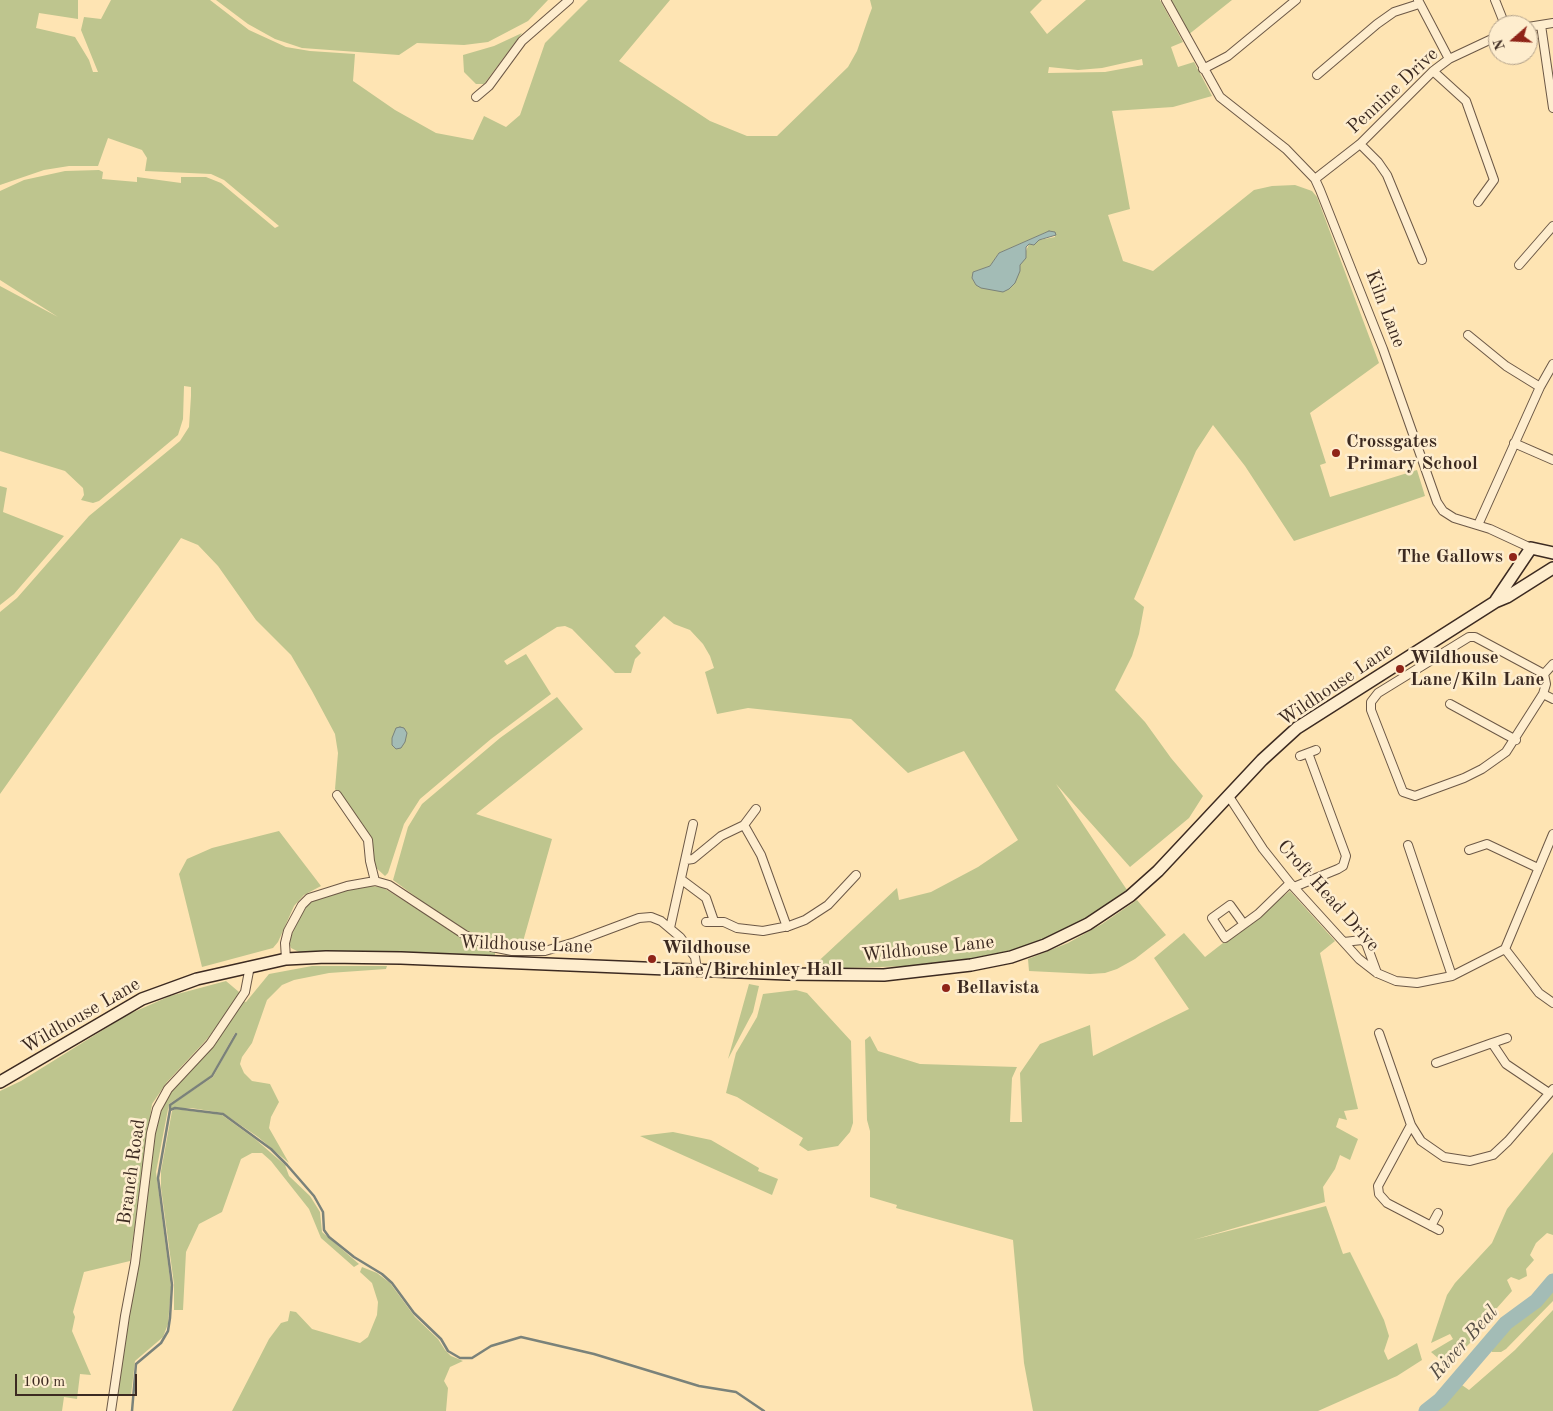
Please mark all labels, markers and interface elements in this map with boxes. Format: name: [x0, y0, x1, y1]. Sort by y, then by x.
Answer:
north arrow: [1488, 15, 1538, 65]
text: N: [1491, 37, 1508, 52]
street label: Pennine Drive: [1343, 43, 1443, 139]
street label: Kiln Lane: [1360, 267, 1410, 351]
place label: Crossgates Primary School: [1346, 431, 1478, 475]
marker: Crossgates Primary School: [1330, 447, 1342, 459]
place label: The Gallows: [1397, 546, 1503, 568]
marker: The Gallows: [1507, 551, 1519, 563]
street label: Wildhouse Lane: [1275, 638, 1397, 732]
place label: Wildhouse Lane/Kiln Lane: [1410, 647, 1544, 691]
marker: Wildhouse Lane/Kiln Lane: [1394, 663, 1406, 675]
street label: Croft Head Drive: [1272, 836, 1384, 956]
street label: Wildhouse Lane: [459, 931, 593, 959]
street label: Wildhouse Lane: [861, 931, 995, 967]
place label: Wildhouse Lane/Birchinley Hall: [662, 937, 843, 981]
marker: Wildhouse Lane/Birchinley Hall: [646, 953, 658, 965]
street label: Wildhouse Lane: [18, 973, 144, 1059]
place label: Bellavista: [956, 977, 1039, 999]
marker: Bellavista: [940, 982, 952, 994]
street label: Branch Road: [113, 1118, 151, 1226]
water label: River Beal: [1424, 1301, 1504, 1385]
scale bar: [18, 1364, 140, 1396]
text: 100 m: [23, 1375, 65, 1390]

